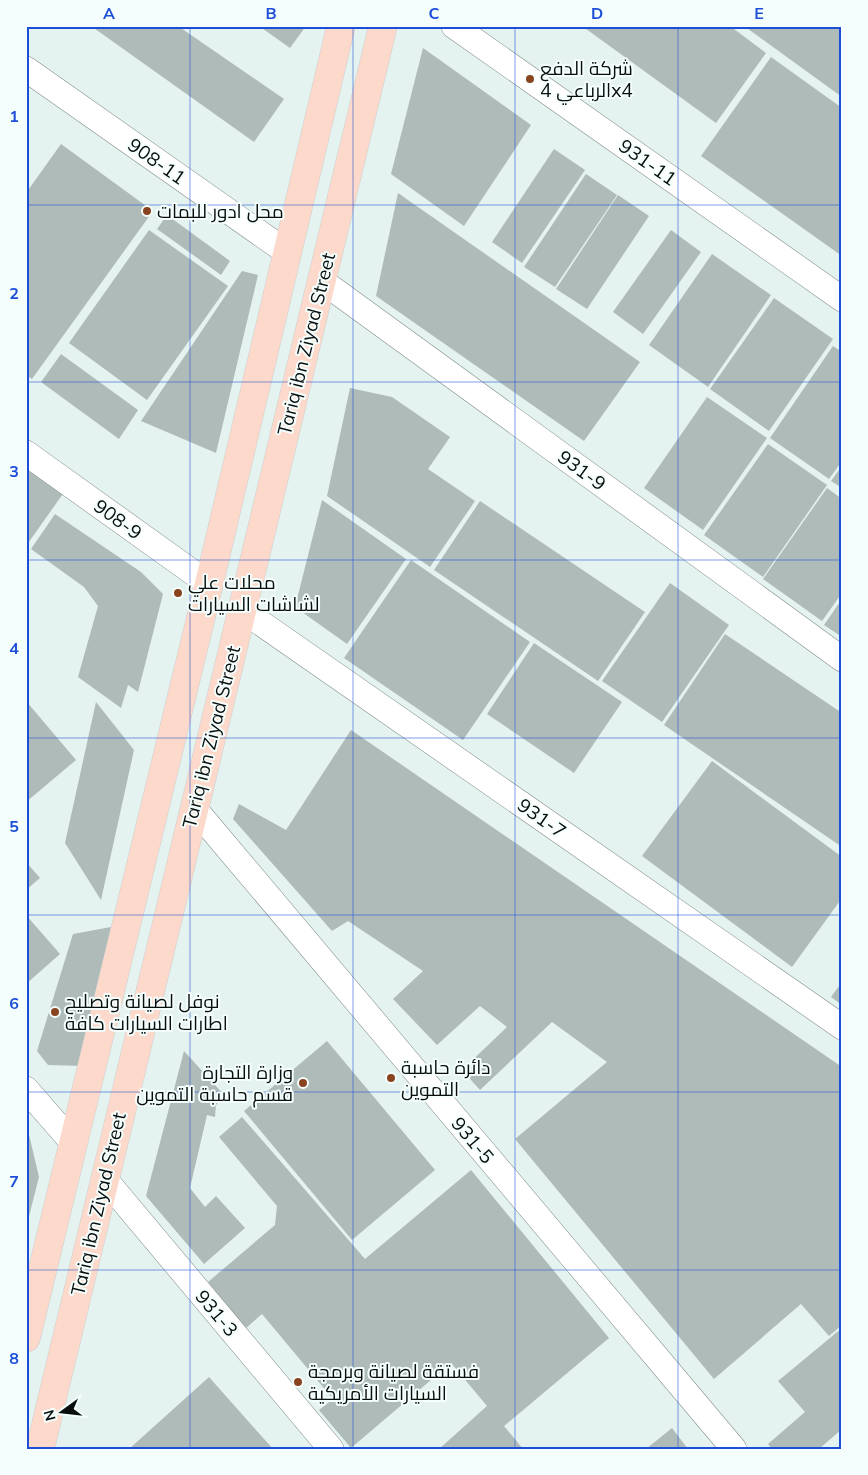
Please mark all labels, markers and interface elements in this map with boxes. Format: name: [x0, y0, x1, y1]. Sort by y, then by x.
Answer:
text: A: [103, 3, 115, 23]
text: B: [265, 3, 277, 23]
text: C: [429, 3, 440, 23]
text: D: [591, 3, 603, 23]
text: E: [754, 3, 764, 23]
place label: شركة الدفع الرباعي 4x4: [540, 56, 633, 105]
marker: شركة الدفع الرباعي 4x4: [524, 73, 536, 85]
text: 1: [9, 106, 19, 126]
street label: 908-11: [123, 132, 191, 190]
street label: 931-11: [614, 133, 682, 191]
place label: محل ادور للبمات: [157, 199, 284, 223]
marker: محل ادور للبمات: [141, 205, 153, 217]
street label: Tariq ibn Ziyad Street: [272, 250, 340, 438]
text: 2: [9, 283, 19, 303]
street label: 931-9: [553, 444, 611, 496]
text: 3: [9, 461, 19, 481]
street label: 908-9: [89, 493, 147, 545]
place label: محلات علي لشاشات السيارات: [188, 570, 319, 616]
marker: محلات علي لشاشات السيارات: [172, 587, 184, 599]
text: 4: [9, 638, 19, 658]
street label: Tariq ibn Ziyad Street: [177, 643, 245, 831]
street label: 931-7: [513, 793, 571, 843]
text: 5: [9, 816, 19, 836]
place label: نوفل لصيانة وتصليح اطارات السيارات كافة: [65, 989, 228, 1035]
text: 6: [9, 993, 19, 1013]
marker: نوفل لصيانة وتصليح اطارات السيارات كافة: [49, 1006, 61, 1018]
place label: دائرة حاسبة التموين: [401, 1055, 491, 1101]
place label: وزارة التجارة قسم حاسبة التموين: [136, 1060, 293, 1108]
marker: دائرة حاسبة التموين: [385, 1072, 397, 1084]
marker: وزارة التجارة قسم حاسبة التموين: [297, 1077, 309, 1089]
street label: Tariq ibn Ziyad Street: [65, 1110, 131, 1298]
street label: 931-5: [447, 1112, 499, 1168]
text: 7: [9, 1171, 19, 1191]
street label: 931-3: [191, 1285, 243, 1341]
text: 8: [9, 1348, 19, 1368]
place label: فستقة لصيانة وبرمجة السيارات الأمريكية: [308, 1359, 479, 1405]
marker: فستقة لصيانة وبرمجة السيارات الأمريكية: [292, 1376, 304, 1388]
north arrow: [38, 1388, 88, 1438]
text: N: [39, 1408, 60, 1423]

